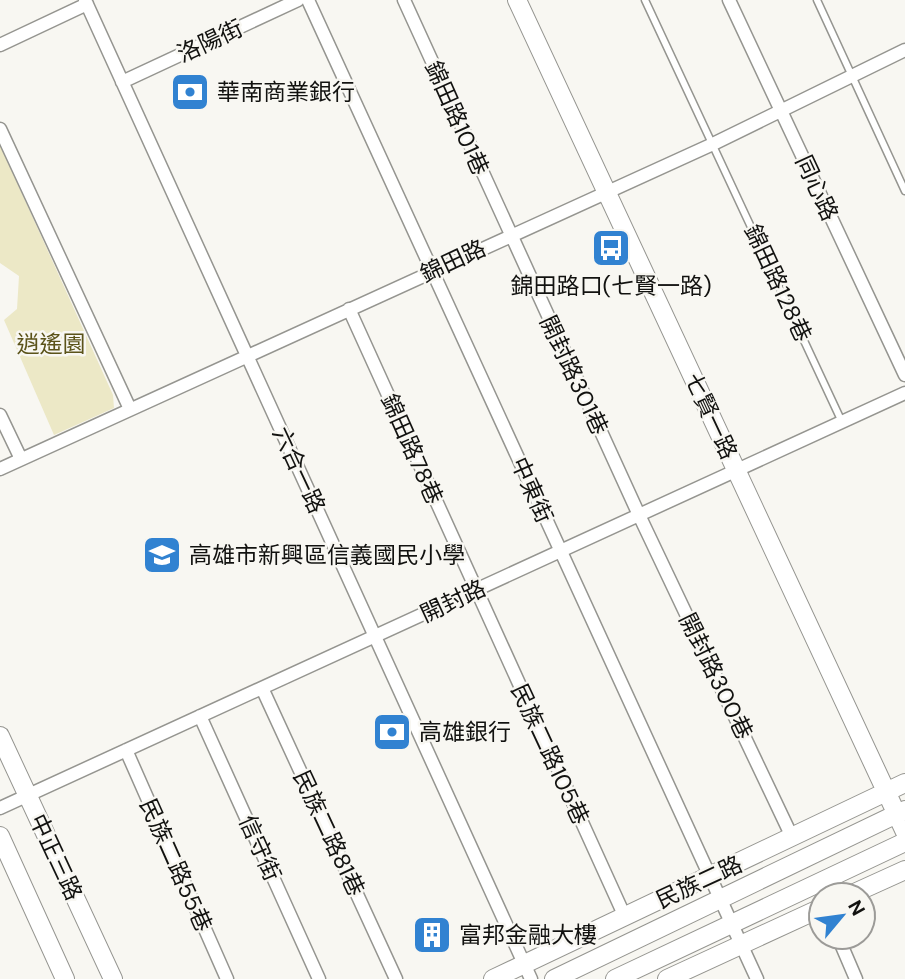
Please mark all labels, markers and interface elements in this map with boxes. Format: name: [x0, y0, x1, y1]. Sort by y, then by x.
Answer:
street label: 洛陽街: [172, 13, 248, 69]
street label: 錦田路101巷: [418, 56, 496, 180]
bank icon: 華南商業銀行: [169, 71, 211, 113]
place label: 華南商業銀行: [217, 77, 355, 107]
street label: 同心路: [789, 150, 845, 226]
street label: 錦田路128巷: [738, 220, 818, 346]
bus stop icon: 錦田路口(七賢一路): [590, 227, 632, 269]
street label: 錦田路: [415, 233, 491, 289]
place label: 錦田路口(七賢一路): [510, 271, 712, 301]
street label: 開封路301巷: [533, 310, 615, 440]
park label: 逍遙園: [17, 329, 86, 359]
street label: 七賢一路: [678, 368, 744, 464]
street label: 錦田路78巷: [374, 389, 450, 509]
street label: 六合一路: [266, 422, 332, 518]
street label: 中東街: [504, 452, 560, 528]
school or university icon: 高雄市新興區信義國民小學: [141, 534, 183, 576]
place label: 高雄市新興區信義國民小學: [189, 540, 465, 570]
street label: 開封路: [415, 573, 491, 629]
street label: 開封路300巷: [672, 608, 760, 744]
street label: 民族二路105巷: [504, 679, 596, 829]
bank icon: 高雄銀行: [371, 711, 413, 753]
place label: 高雄銀行: [419, 717, 511, 747]
street label: 民族二路81巷: [287, 765, 371, 901]
street label: 民族二路55巷: [133, 794, 219, 936]
street label: 中正三路: [23, 809, 89, 905]
street label: 信守街: [232, 810, 288, 886]
street label: 民族二路: [651, 849, 747, 915]
north arrow: [807, 881, 877, 951]
text: N: [842, 896, 871, 920]
building icon: 富邦金融大樓: [411, 914, 453, 956]
place label: 富邦金融大樓: [459, 920, 597, 950]

